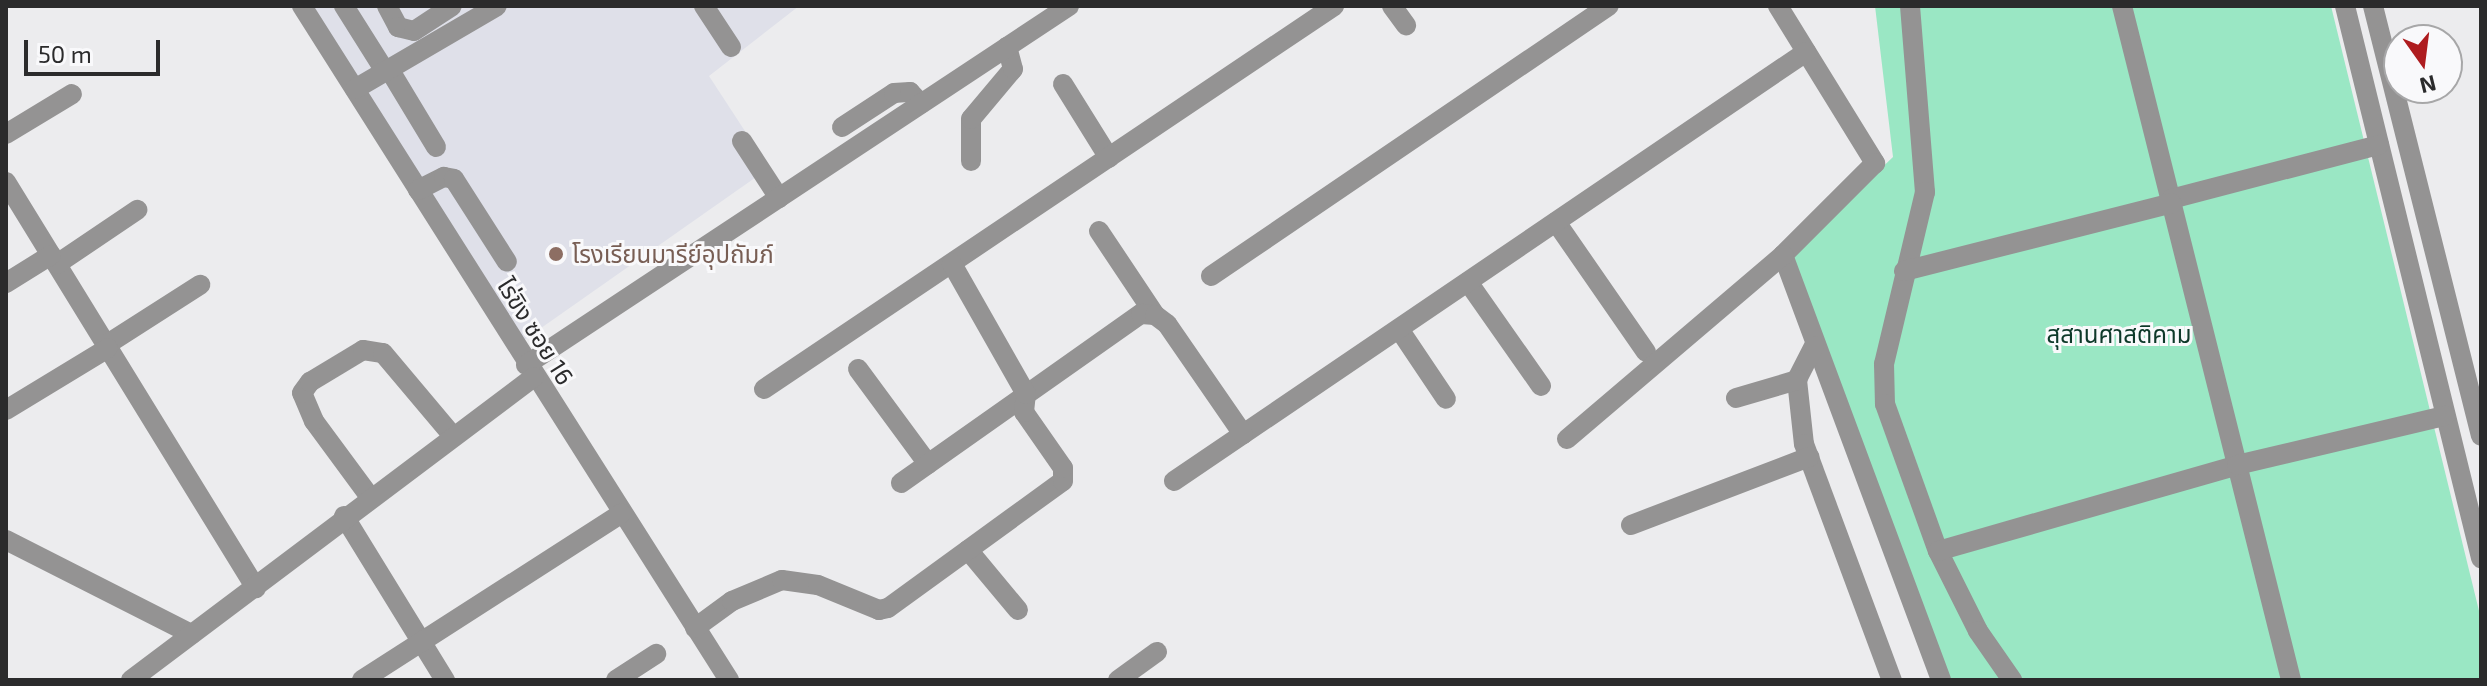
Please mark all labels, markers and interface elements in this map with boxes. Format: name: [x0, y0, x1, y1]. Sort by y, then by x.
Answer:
scale bar: [28, 24, 164, 74]
north arrow: [2383, 24, 2463, 104]
text: 50 m: [38, 39, 92, 68]
text: N: [2417, 71, 2439, 100]
place label: โรงเรียนมารีย์อุปถัมภ์: [572, 240, 774, 268]
marker: โรงเรียนมารีย์อุปถัมภ์: [547, 245, 565, 263]
street label: ไร่ขิง ซอย 16: [492, 272, 580, 390]
park label: สุสานศาสติคาม: [2047, 320, 2191, 348]

